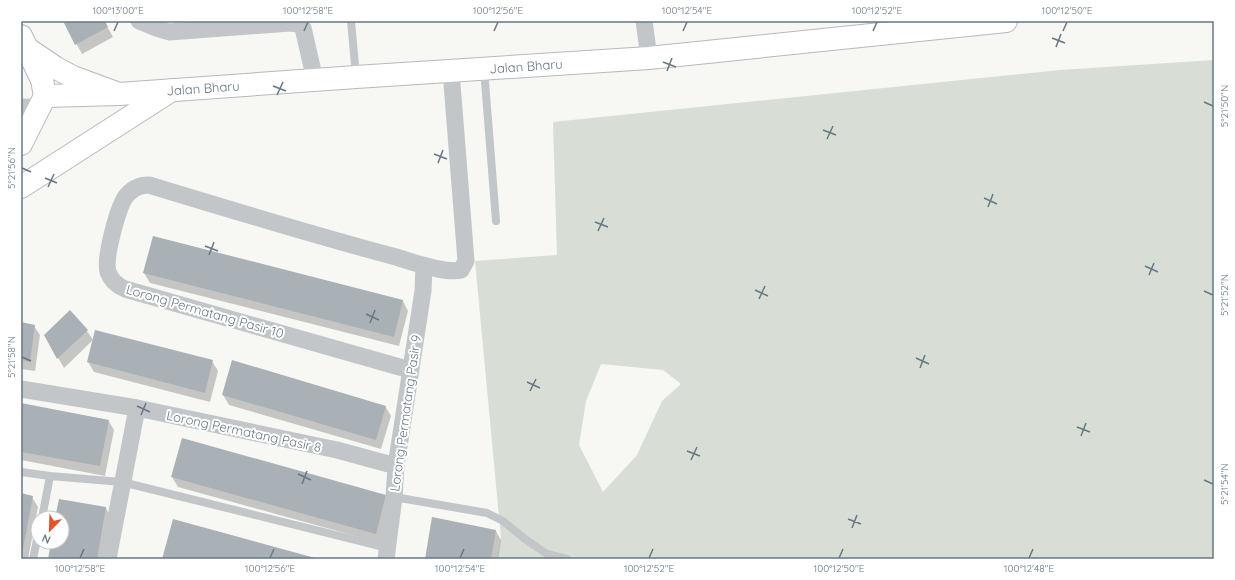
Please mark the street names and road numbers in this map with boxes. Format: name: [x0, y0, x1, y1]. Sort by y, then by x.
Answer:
street label: Jalan Bharu: [489, 55, 563, 77]
street label: Jalan Bharu: [166, 77, 240, 99]
street label: Lorong Permatang Pasir 10: [124, 281, 286, 341]
street label: Lorong Permatang Pasir 9: [386, 334, 424, 492]
street label: Lorong Permatang Pasir 8: [165, 407, 323, 455]

